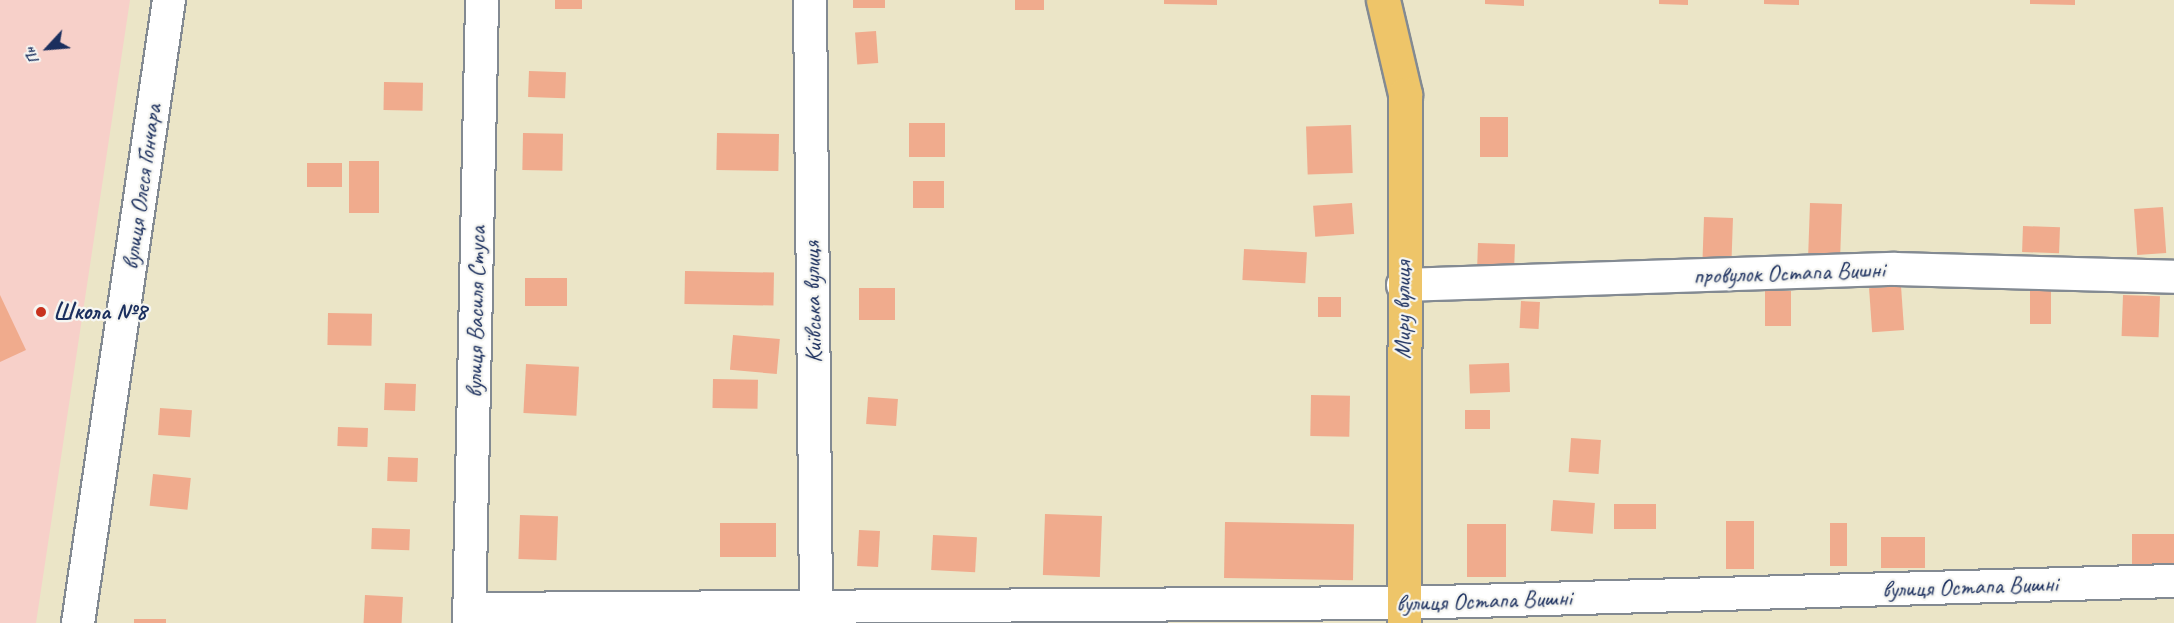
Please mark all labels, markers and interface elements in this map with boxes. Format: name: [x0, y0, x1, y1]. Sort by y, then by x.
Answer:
north arrow: [18, 18, 78, 78]
text: Пн: [19, 44, 44, 68]
street label: вулиця Олеся Гончара: [116, 102, 168, 272]
street label: вулиця Василя Стуса: [460, 227, 492, 397]
street label: Київська вулиця: [798, 240, 828, 364]
street label: провулок Остапа Вишні: [1692, 255, 1886, 291]
street label: Миру вулиця: [1389, 260, 1417, 360]
place label: Школа №8: [53, 298, 147, 326]
marker: Школа №8: [34, 305, 48, 319]
street label: вулиця Остапа Вишні: [1882, 570, 2058, 604]
street label: вулиця Остапа Вишні: [1396, 584, 1572, 618]

